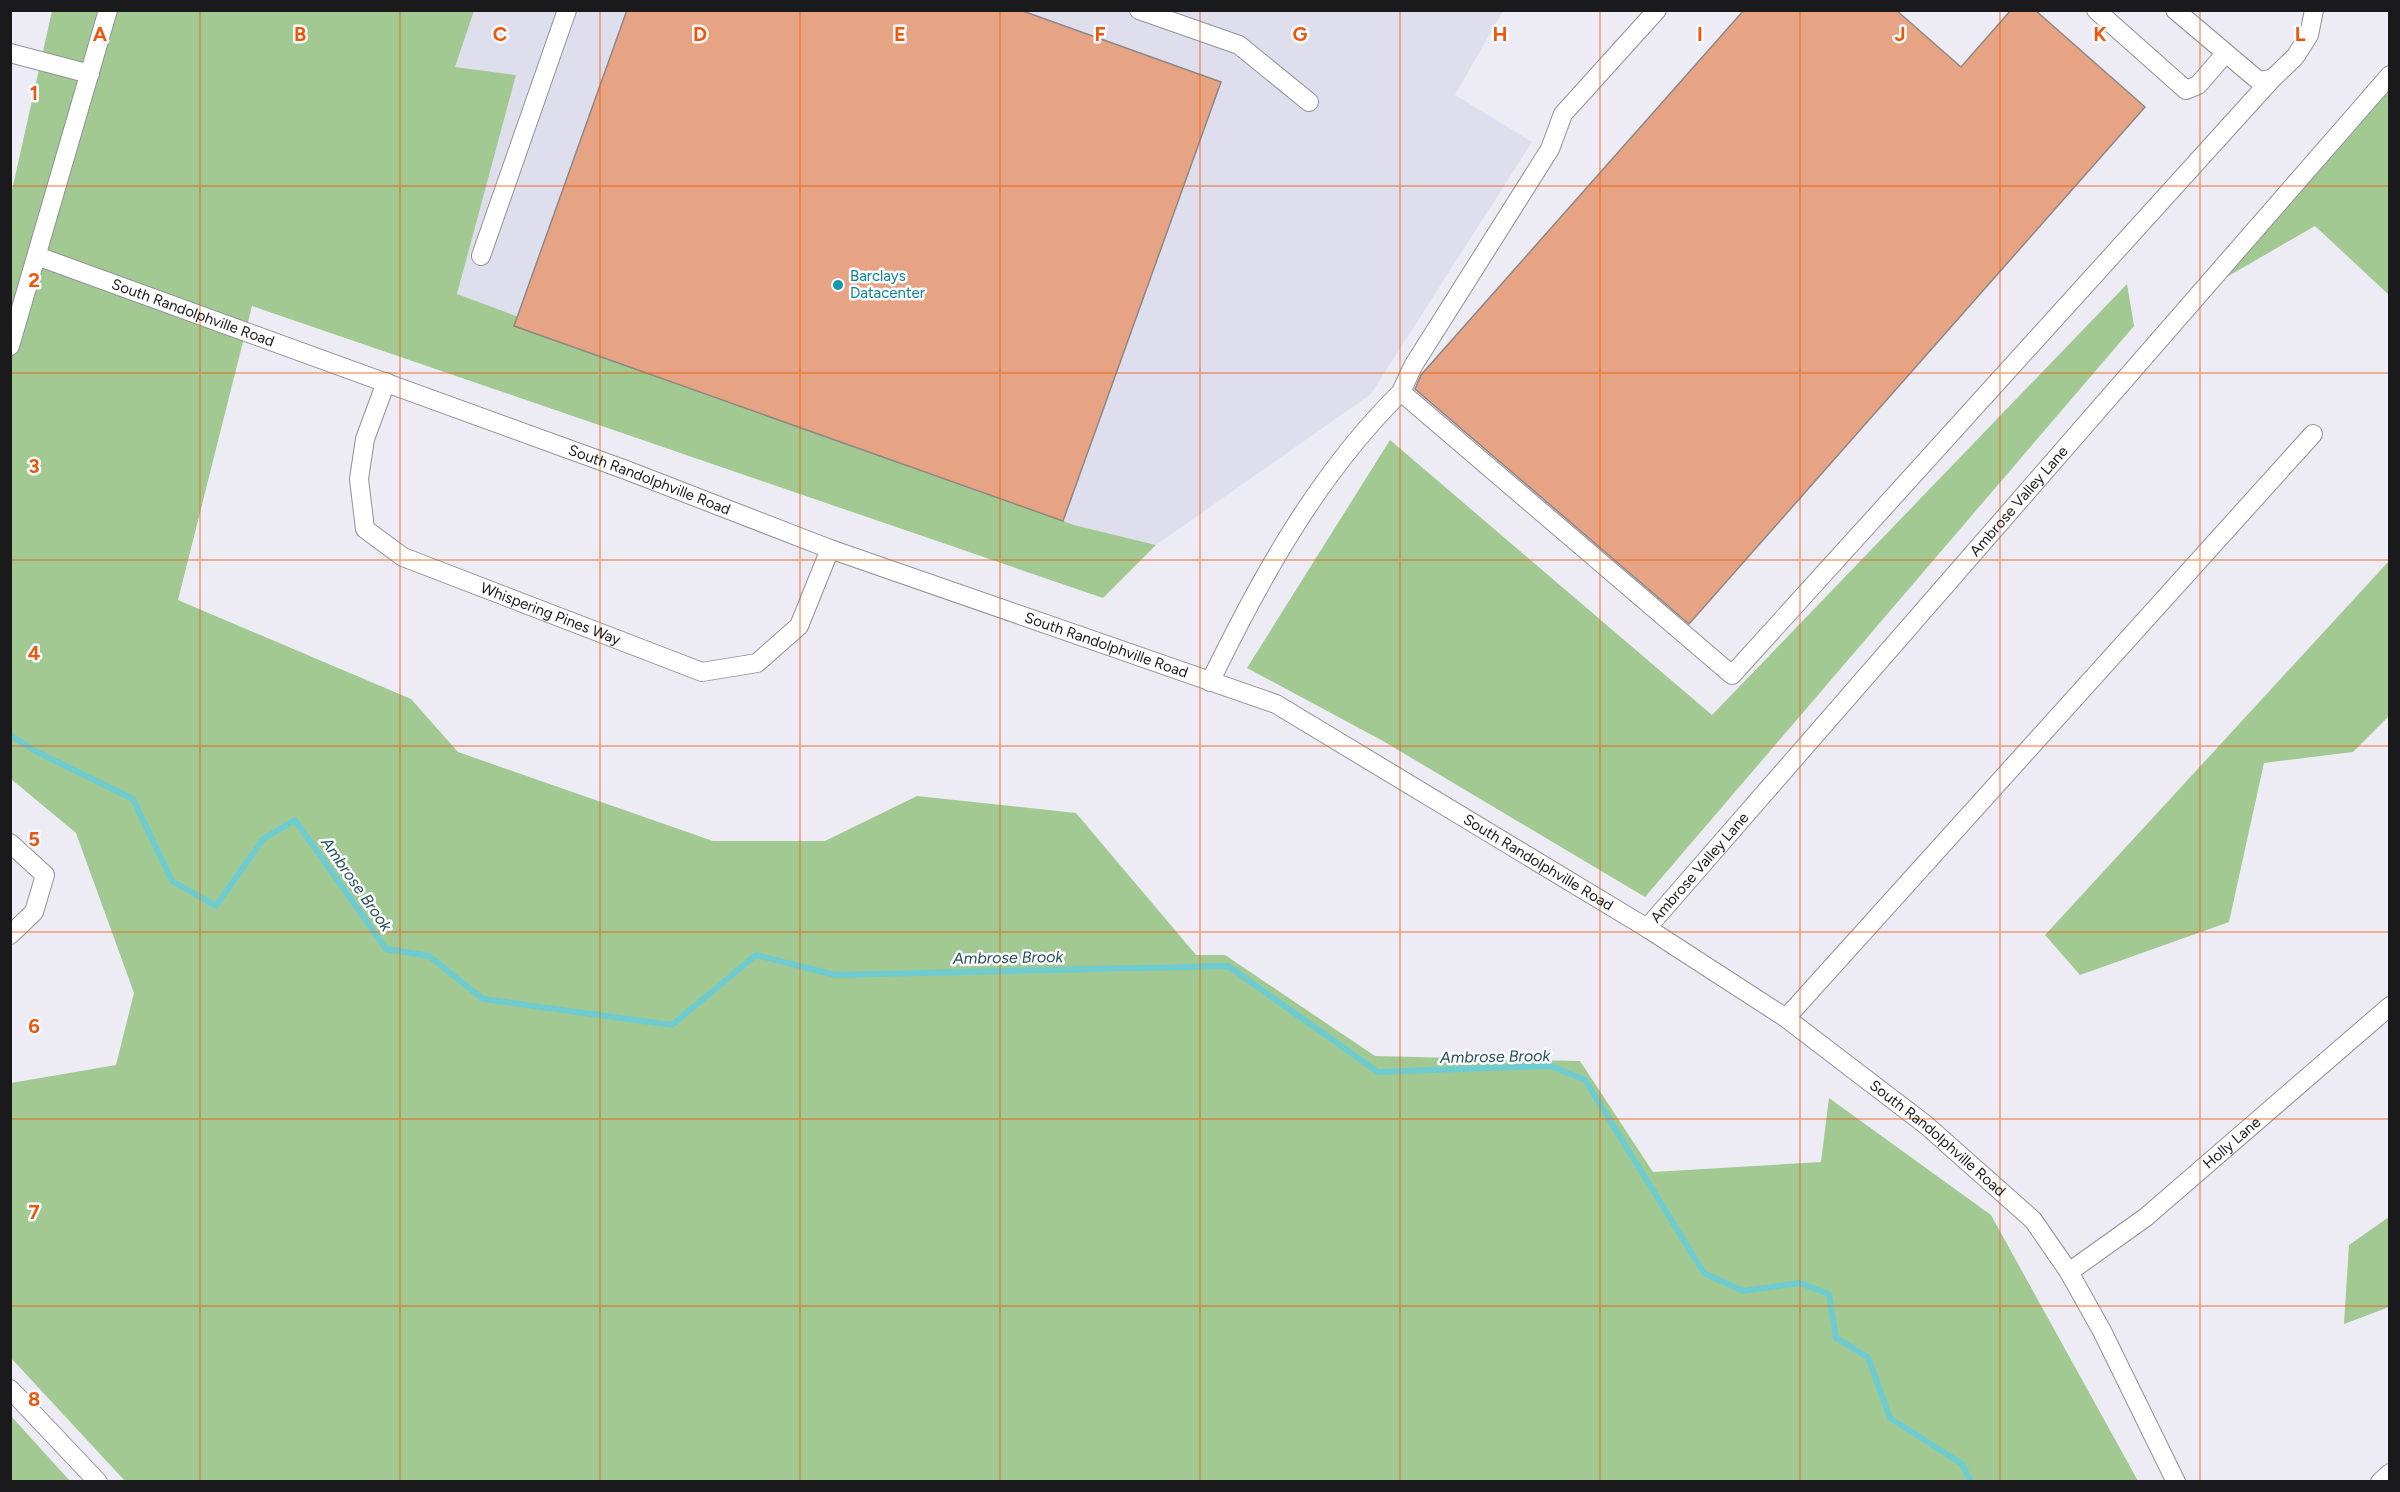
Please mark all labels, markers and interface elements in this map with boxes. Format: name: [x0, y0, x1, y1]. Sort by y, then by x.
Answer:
text: A: [93, 22, 108, 46]
text: B: [294, 22, 306, 46]
text: C: [493, 22, 507, 46]
text: D: [693, 22, 707, 46]
text: E: [894, 22, 906, 46]
text: F: [1094, 22, 1106, 46]
text: G: [1293, 22, 1308, 46]
text: H: [1493, 22, 1508, 46]
text: I: [1697, 22, 1703, 46]
text: J: [1894, 22, 1906, 46]
text: K: [2093, 22, 2107, 46]
text: L: [2295, 22, 2306, 46]
text: 1: [30, 81, 38, 105]
place label: Barclays Datacenter: [850, 267, 925, 302]
text: 2: [28, 268, 40, 292]
street label: South Randolphville Road: [109, 275, 277, 350]
marker: Barclays Datacenter: [831, 278, 845, 292]
street label: South Randolphville Road: [566, 441, 733, 519]
street label: Ambrose Valley Lane: [1966, 442, 2072, 560]
text: 3: [28, 454, 40, 478]
street label: Whispering Pines Way: [478, 579, 623, 649]
street label: South Randolphville Road: [1022, 608, 1190, 682]
text: 4: [28, 641, 41, 665]
street label: Ambrose Valley Lane: [1647, 809, 1752, 926]
street label: South Randolphville Road: [1460, 810, 1616, 914]
text: 5: [28, 827, 40, 851]
water label: Ambrose Brook: [317, 833, 397, 936]
water label: Ambrose Brook: [952, 947, 1065, 968]
text: 6: [28, 1014, 40, 1038]
water label: Ambrose Brook: [1439, 1046, 1552, 1067]
street label: South Randolphville Road: [1866, 1076, 2009, 1200]
street label: Holly Lane: [2199, 1113, 2264, 1173]
text: 7: [28, 1200, 40, 1224]
text: 8: [28, 1387, 40, 1411]

